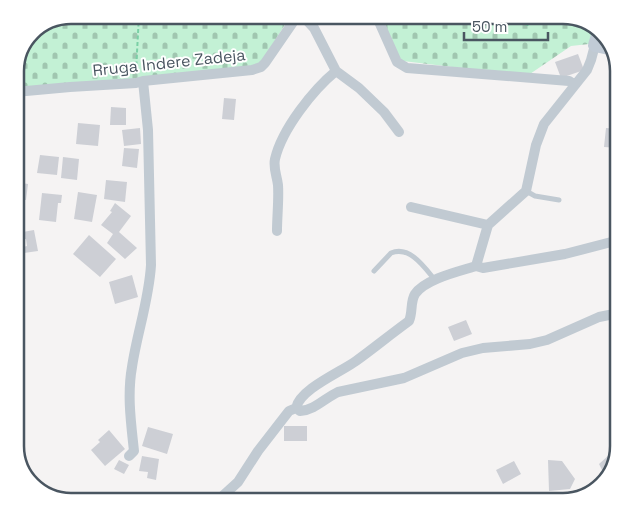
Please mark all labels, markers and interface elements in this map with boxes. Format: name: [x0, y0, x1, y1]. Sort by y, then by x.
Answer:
scale bar: [464, 10, 548, 42]
text: 50 m: [472, 17, 507, 36]
street label: Rruga Indere Zadeja: [92, 44, 246, 81]

